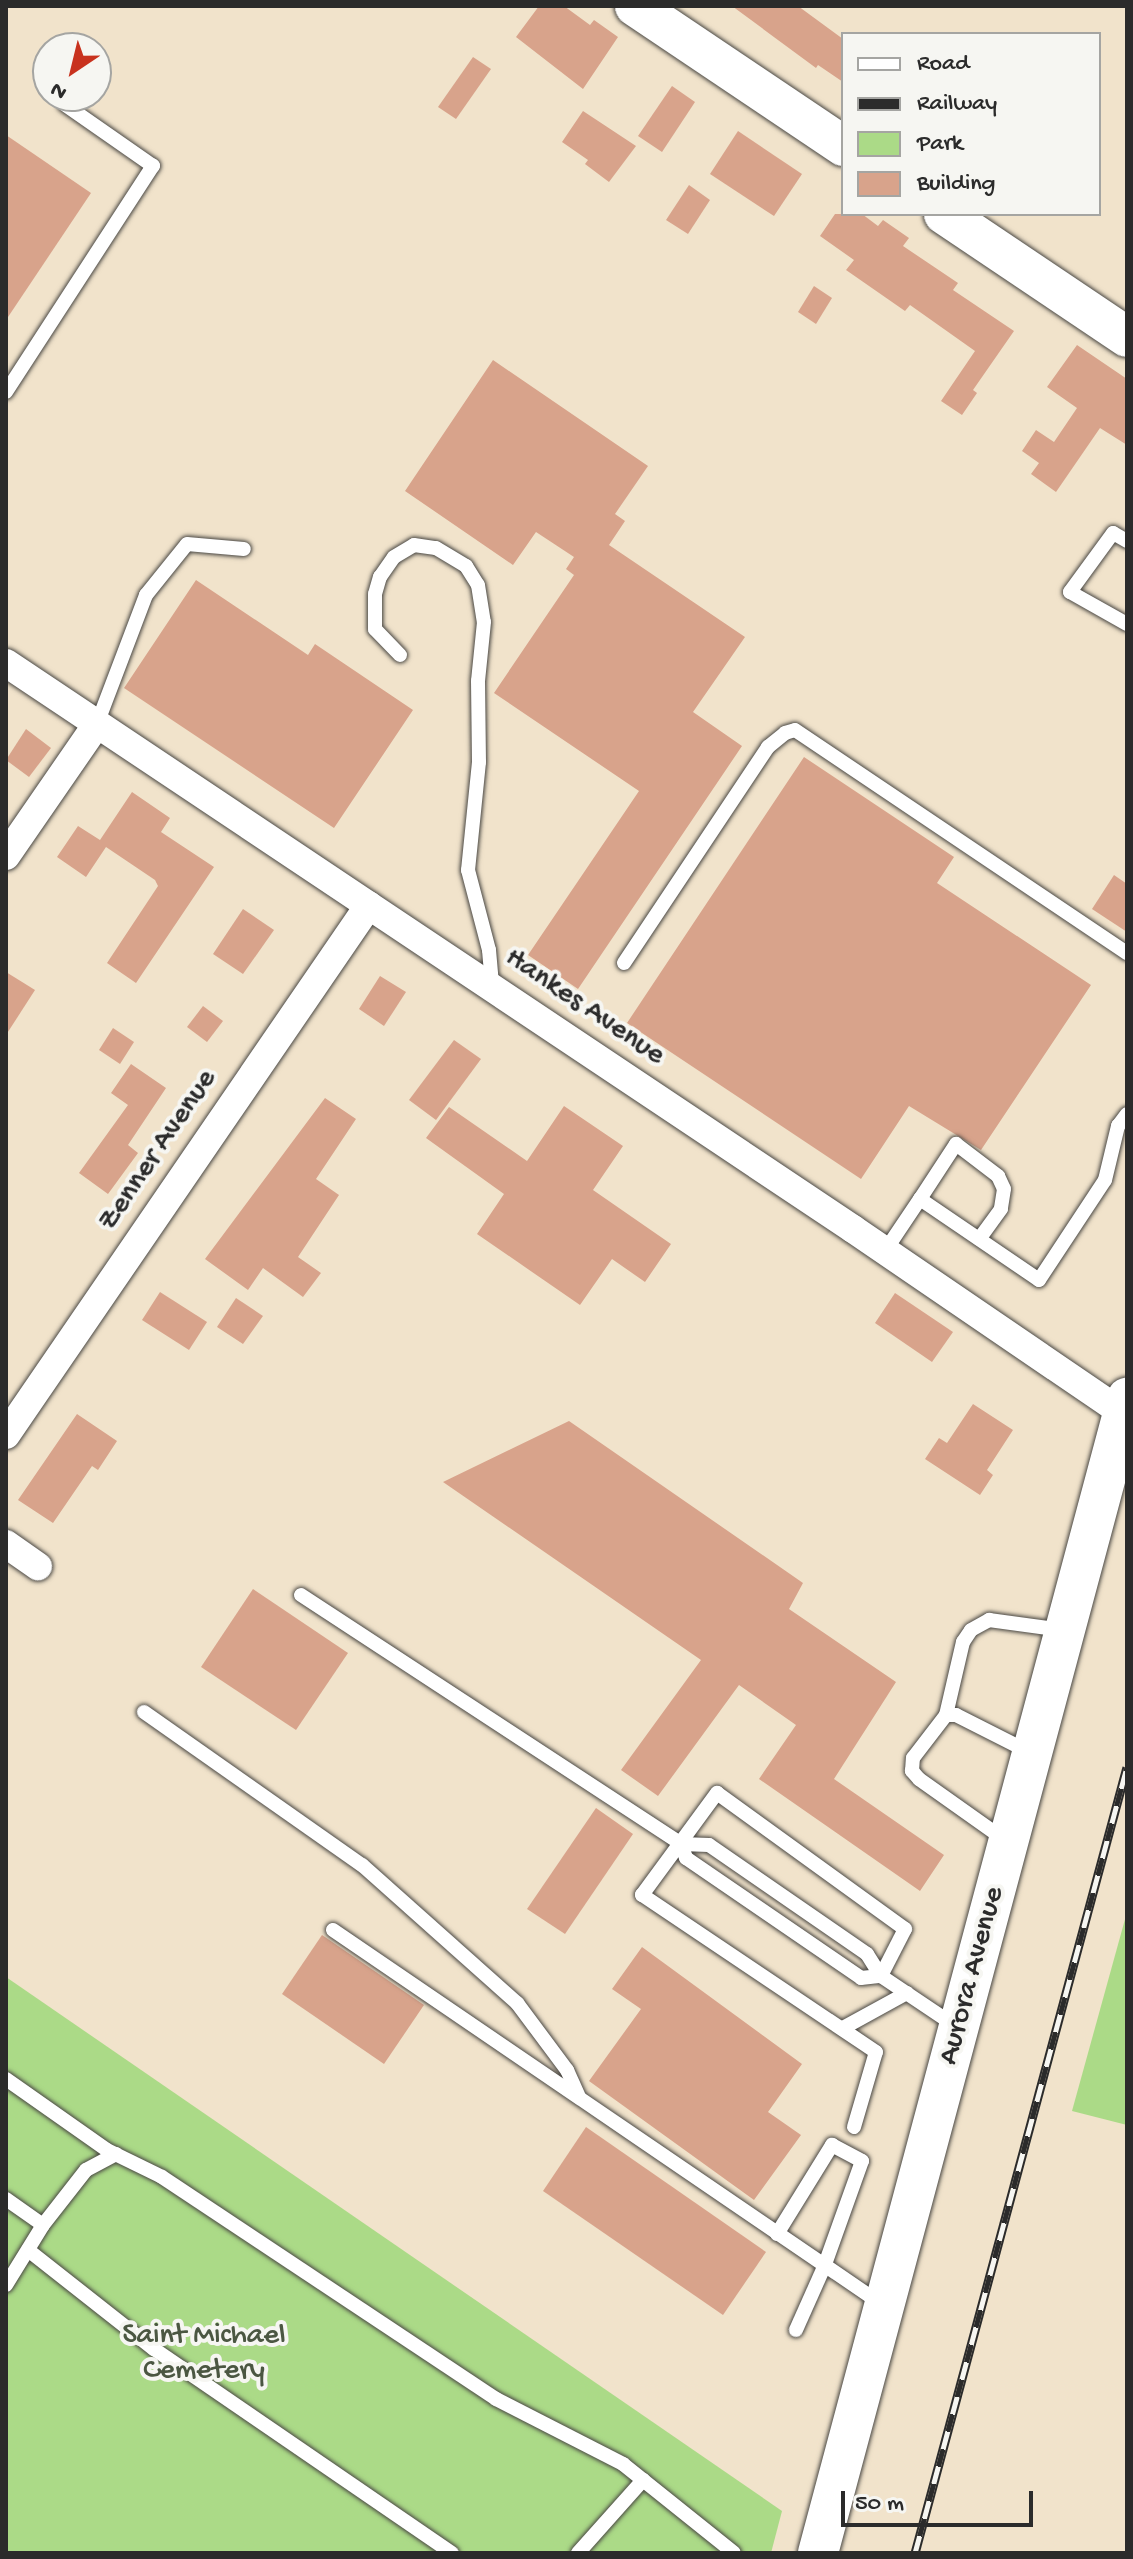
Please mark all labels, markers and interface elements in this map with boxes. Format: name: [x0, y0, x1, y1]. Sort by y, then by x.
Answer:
north arrow: [32, 32, 112, 112]
legend: [841, 32, 1101, 216]
text: Road: [917, 50, 969, 79]
text: N: [46, 75, 73, 105]
text: Railway: [917, 90, 997, 119]
text: Park: [917, 130, 963, 159]
text: Building: [917, 170, 995, 199]
street label: Hankes Avenue: [497, 941, 671, 1075]
street label: Zenner Avenue: [92, 1063, 226, 1239]
street label: Aurora Avenue: [932, 1883, 1014, 2069]
park label: Saint Michael Cemetery: [122, 2319, 286, 2390]
scale bar: [845, 2475, 1037, 2525]
text: 50 m: [855, 2490, 904, 2519]

